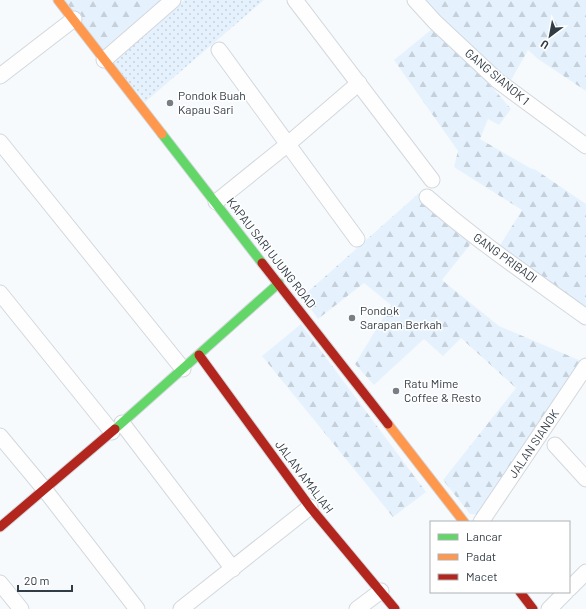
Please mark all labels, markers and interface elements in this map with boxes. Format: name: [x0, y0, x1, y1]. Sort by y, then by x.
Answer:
north arrow: [530, 16, 570, 56]
text: U: [538, 38, 551, 52]
street label: GANG SIANOK 1: [463, 45, 533, 107]
place label: Pondok Buah Kapau Sari: [178, 88, 246, 116]
marker: Pondok Buah Kapau Sari: [165, 98, 175, 108]
street label: KAPAU SARI UJUNG ROAD: [224, 194, 319, 310]
street label: GANG PRIBADI: [471, 229, 540, 285]
place label: Pondok Sarapan Berkah: [360, 303, 442, 331]
marker: Pondok Sarapan Berkah: [347, 313, 357, 323]
place label: Ratu Mime Coffee & Resto: [404, 376, 481, 404]
marker: Ratu Mime Coffee & Resto: [391, 386, 401, 396]
street label: JALAN SIANOK: [505, 406, 562, 480]
street label: JALAN AMALIAH: [273, 437, 337, 516]
legend: [430, 521, 570, 593]
text: Lancar: [466, 529, 503, 543]
text: Padat: [466, 549, 496, 563]
scale bar: [18, 567, 72, 593]
text: Macet: [466, 569, 498, 583]
text: 20 m: [24, 573, 50, 587]

